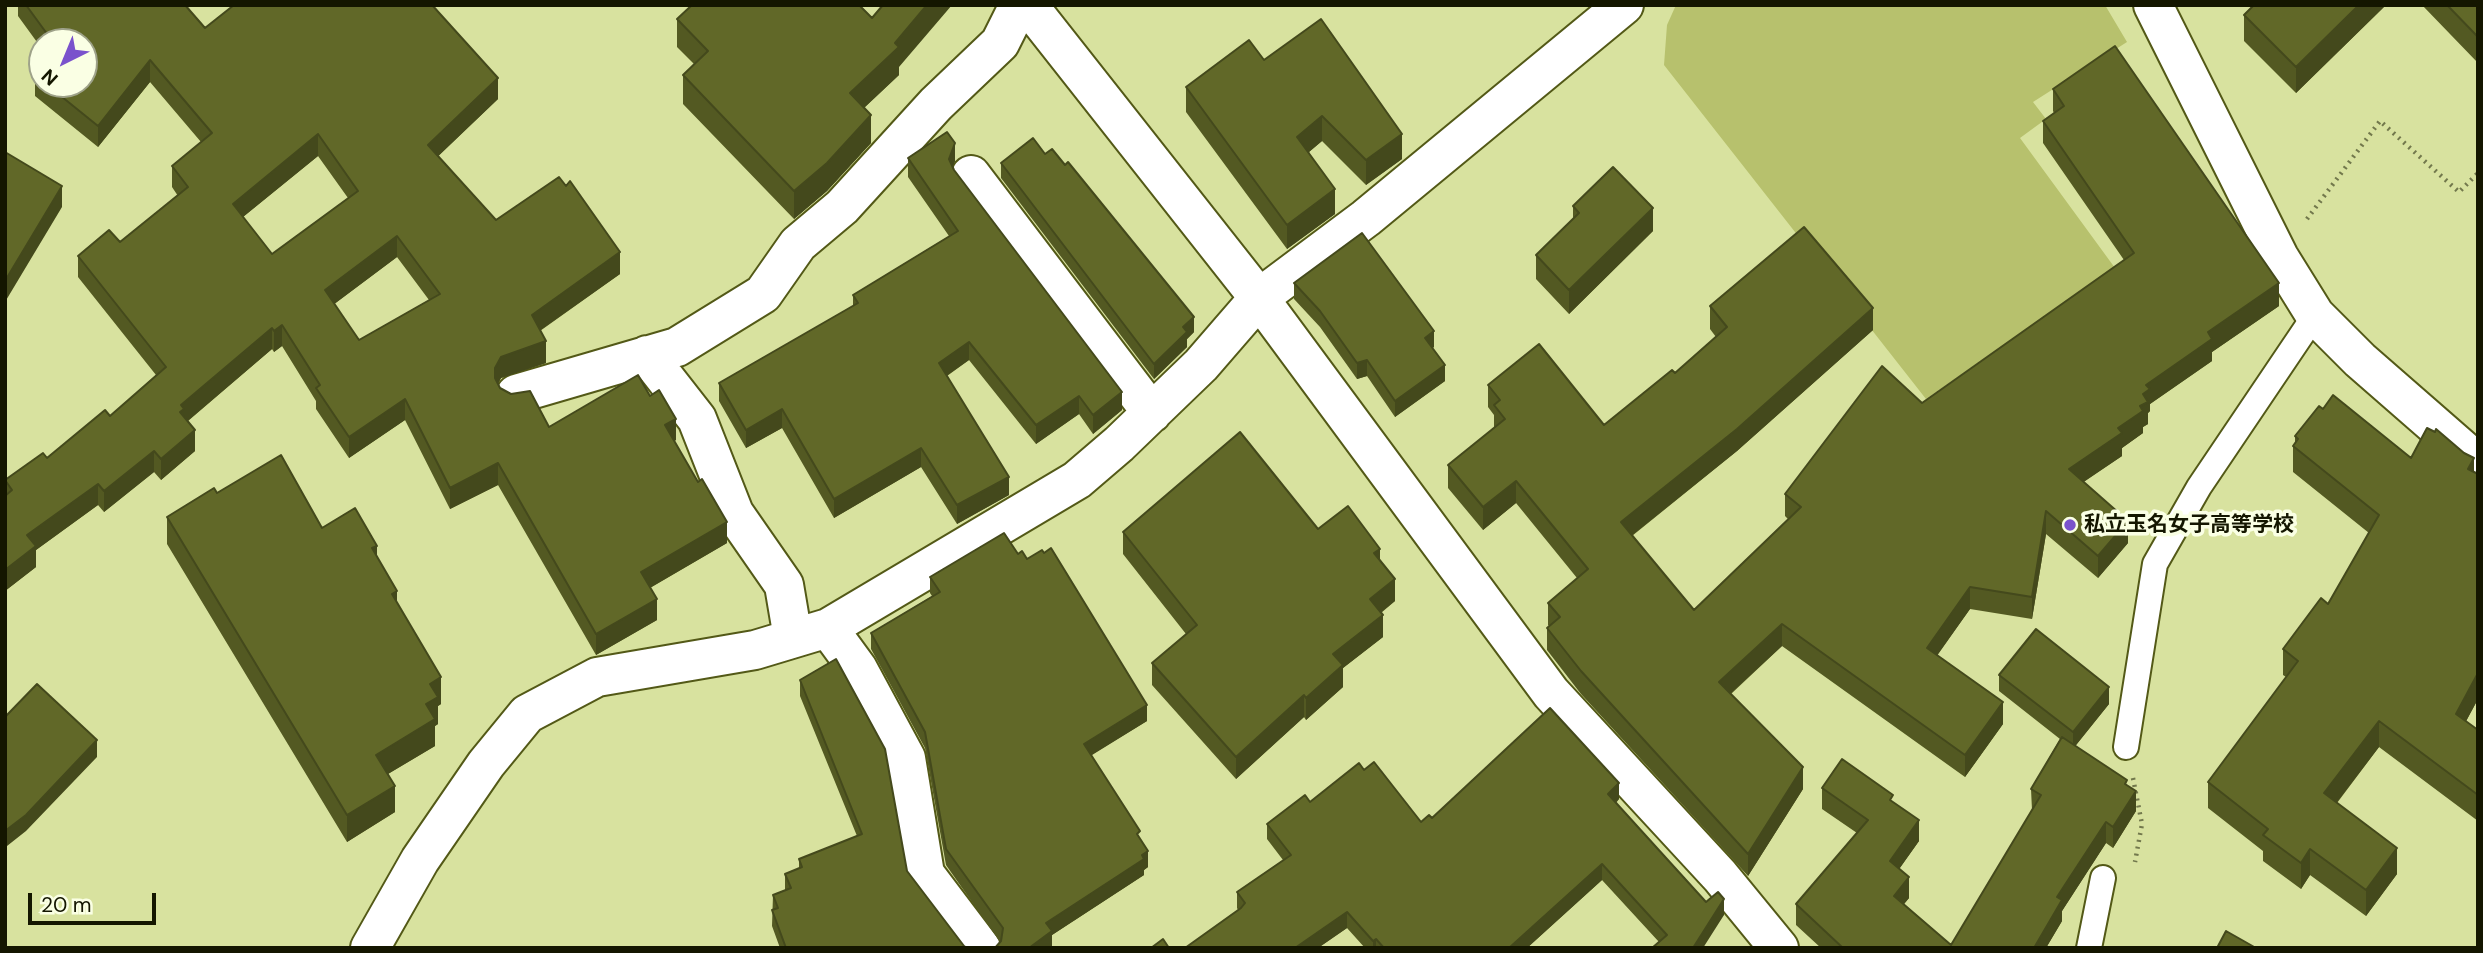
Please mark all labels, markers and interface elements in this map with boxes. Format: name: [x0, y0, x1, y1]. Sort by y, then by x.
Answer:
north arrow: [28, 28, 98, 98]
text: N: [36, 63, 63, 91]
place label: 私立玉名女子高等学校: [2084, 512, 2294, 538]
marker: 私立玉名女子高等学校: [2062, 517, 2078, 533]
scale bar: [32, 880, 159, 924]
text: 20 m: [41, 891, 92, 919]

